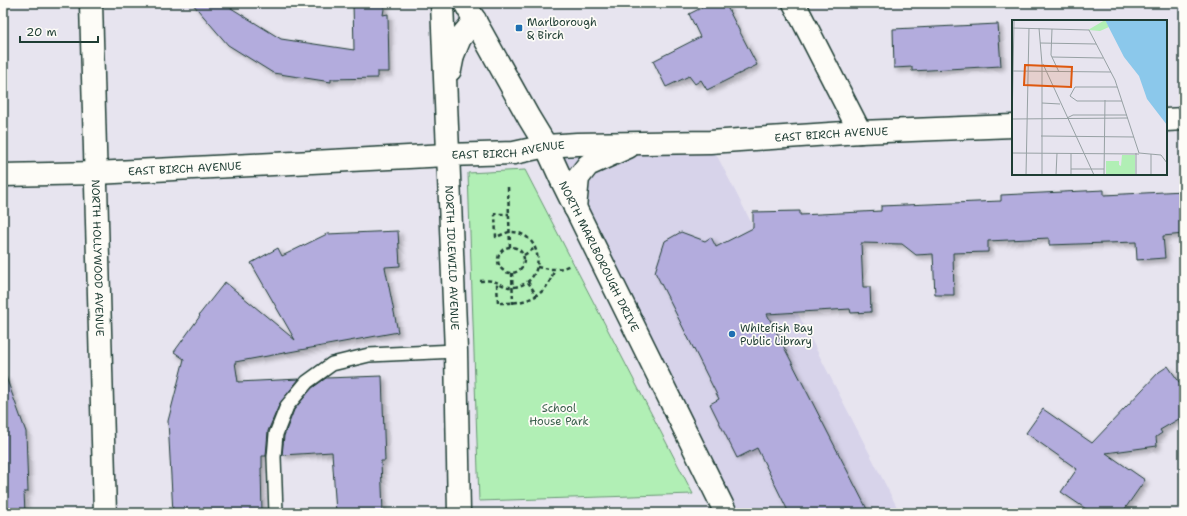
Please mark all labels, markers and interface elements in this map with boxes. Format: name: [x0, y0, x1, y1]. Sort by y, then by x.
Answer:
place label: Marlborough & Birch: [527, 15, 597, 43]
scale bar: [20, 18, 98, 44]
inset map: [1012, 20, 1167, 175]
marker: Marlborough & Birch: [514, 23, 524, 33]
text: 20 m: [26, 24, 57, 40]
street label: EAST BIRCH AVENUE: [774, 124, 889, 146]
street label: EAST BIRCH AVENUE: [451, 138, 565, 163]
street label: EAST BIRCH AVENUE: [128, 159, 242, 179]
street label: NORTH HOLLYWOOD AVENUE: [88, 179, 107, 337]
street label: NORTH MARLBOROUGH DRIVE: [555, 179, 642, 335]
street label: NORTH IDLEWILD AVENUE: [441, 185, 462, 331]
place label: Whitefish Bay Public Library: [740, 321, 813, 349]
marker: Whitefish Bay Public Library: [727, 329, 737, 339]
park label: School House Park: [529, 401, 589, 429]

